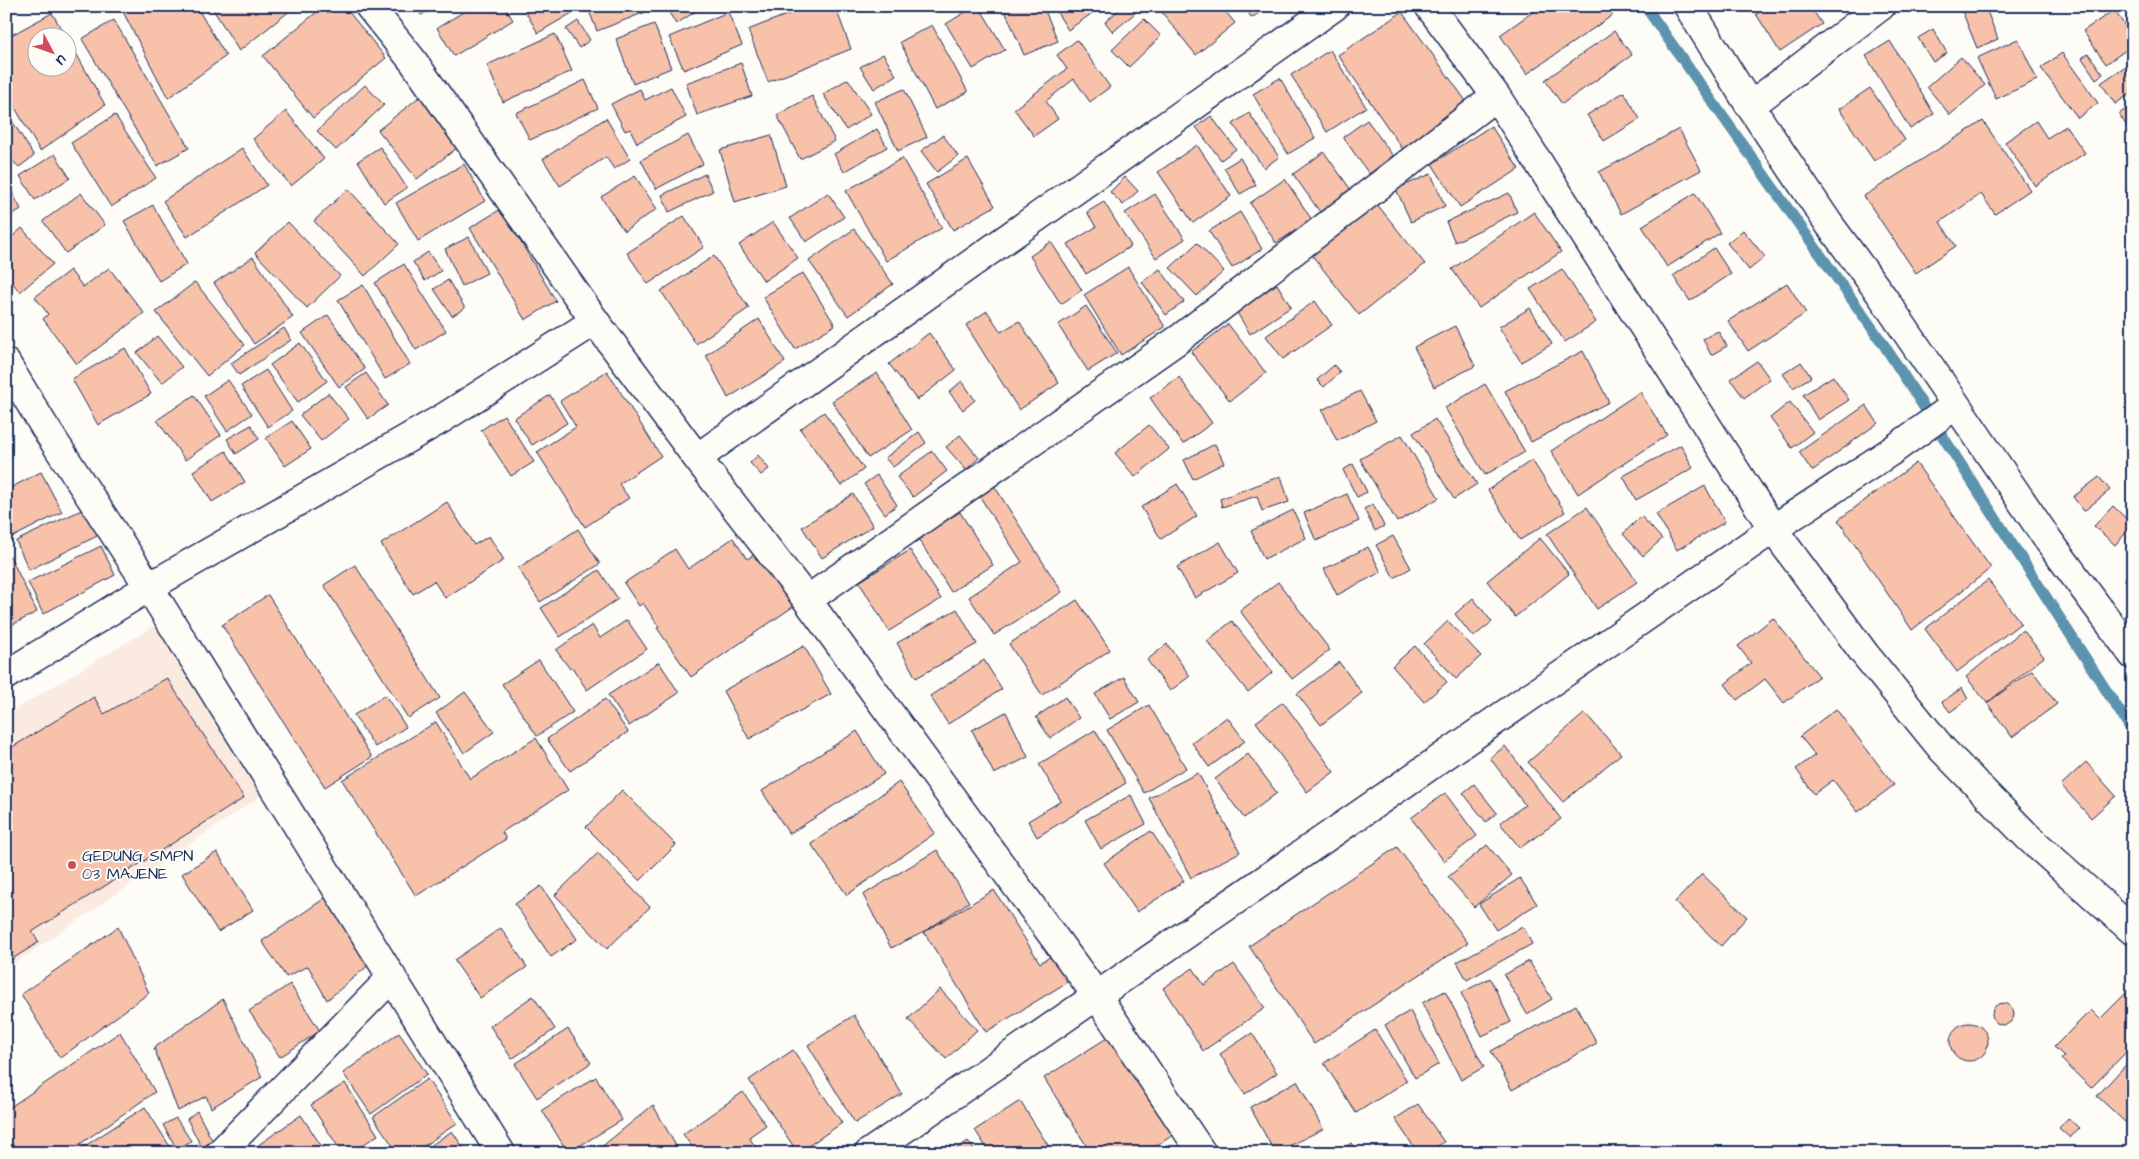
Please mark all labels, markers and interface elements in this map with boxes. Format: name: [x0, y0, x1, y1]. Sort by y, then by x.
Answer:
north arrow: [28, 28, 78, 78]
text: U: [51, 50, 71, 69]
place label: GEDUNG SMPN 03 MAJENE: [82, 845, 193, 885]
marker: GEDUNG SMPN 03 MAJENE: [66, 859, 78, 871]

